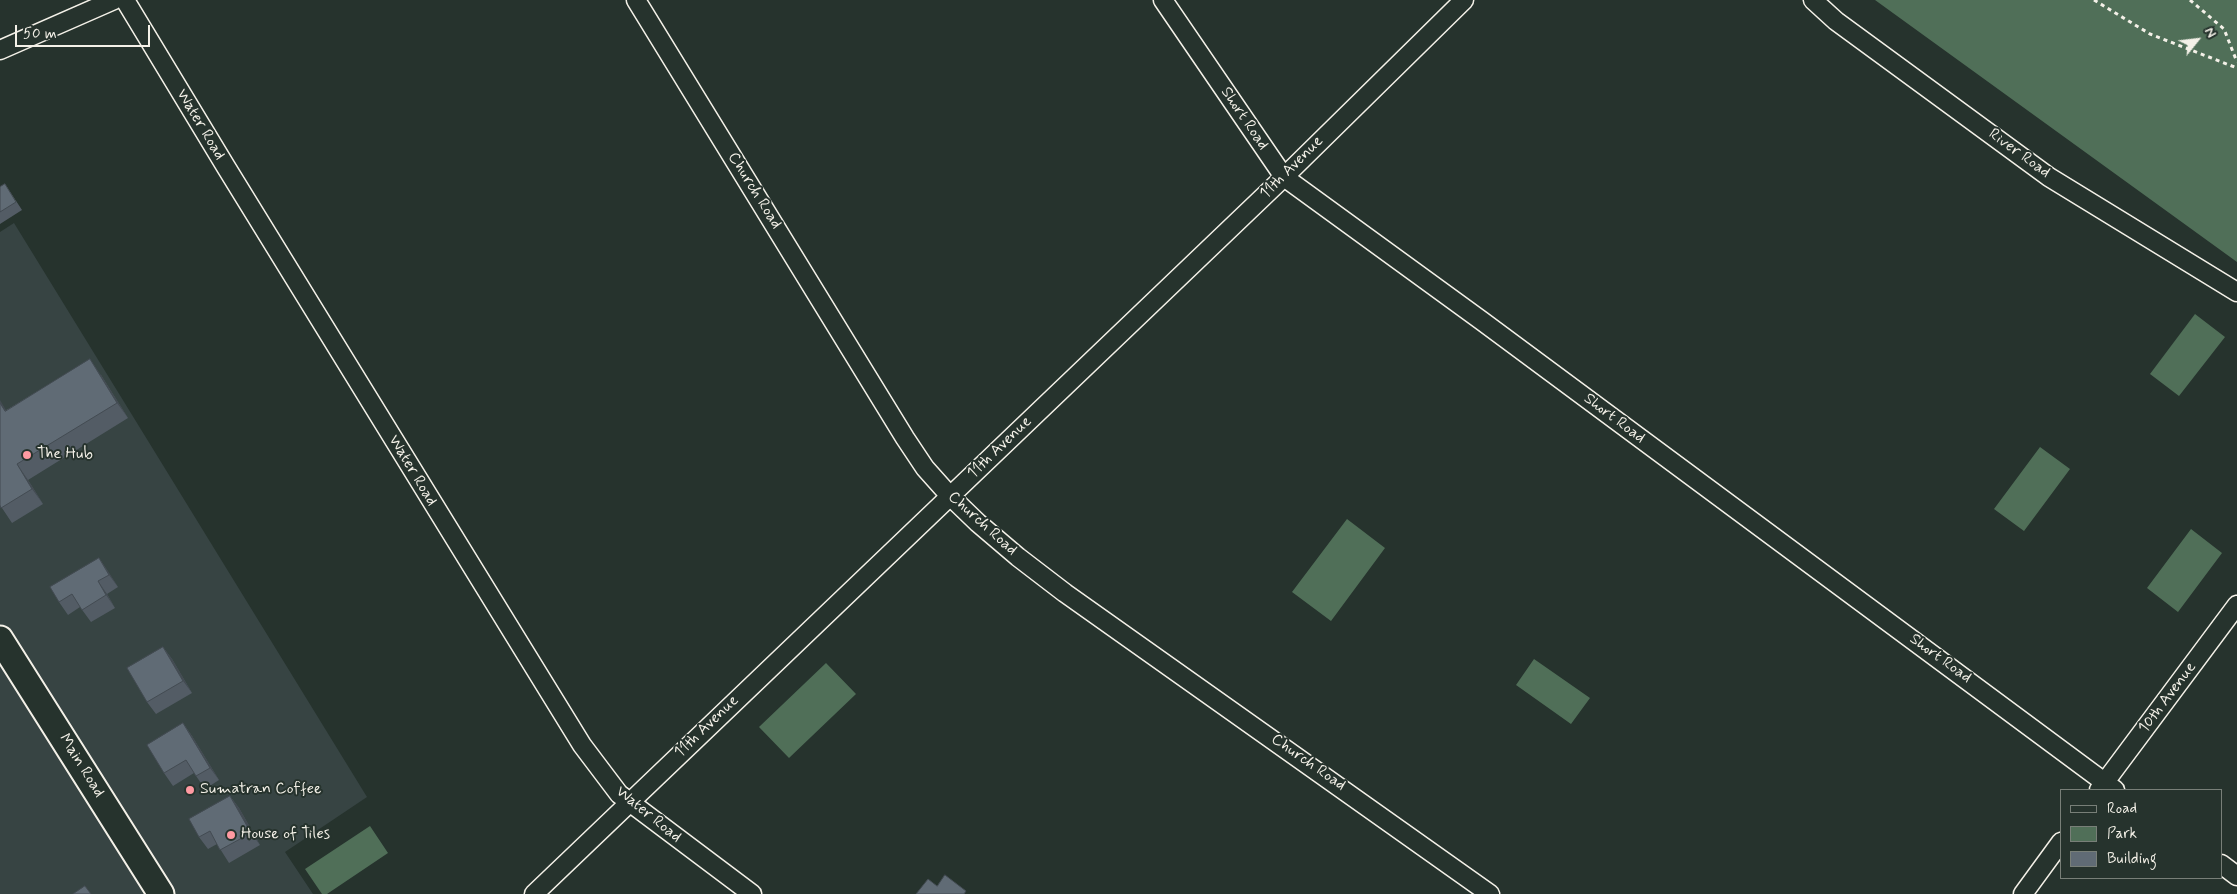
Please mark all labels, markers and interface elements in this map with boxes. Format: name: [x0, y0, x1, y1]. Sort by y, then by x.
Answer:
scale bar: [18, 15, 152, 47]
north arrow: [2172, 15, 2222, 65]
text: 50 m: [23, 24, 57, 44]
text: N: [2200, 24, 2220, 41]
street label: Short Road: [1216, 84, 1272, 154]
street label: Water Road: [171, 86, 229, 164]
street label: River Road: [1984, 125, 2054, 183]
street label: 11th Avenue: [1256, 132, 1328, 204]
street label: Church Road: [723, 149, 785, 233]
street label: Short Road: [1579, 390, 1649, 448]
street label: 11th Avenue: [964, 413, 1036, 483]
street label: Water Road: [383, 432, 441, 510]
place label: The Hub: [37, 445, 93, 465]
marker: The Hub: [21, 449, 33, 461]
street label: Church Road: [943, 488, 1021, 560]
street label: Short Road: [1905, 630, 1975, 688]
street label: 10th Avenue: [2135, 659, 2201, 737]
street label: 11th Avenue: [671, 692, 743, 762]
street label: Church Road: [1267, 730, 1349, 796]
street label: Main Road: [54, 731, 108, 801]
place label: Sumatran Coffee: [200, 780, 322, 800]
street label: Water Road: [611, 783, 685, 847]
marker: Sumatran Coffee: [184, 784, 196, 796]
legend: [2060, 789, 2222, 879]
text: Road: [2107, 799, 2137, 819]
text: Park: [2107, 824, 2137, 844]
place label: House of Tiles: [241, 825, 330, 845]
marker: House of Tiles: [225, 829, 237, 841]
text: Building: [2107, 849, 2157, 869]

